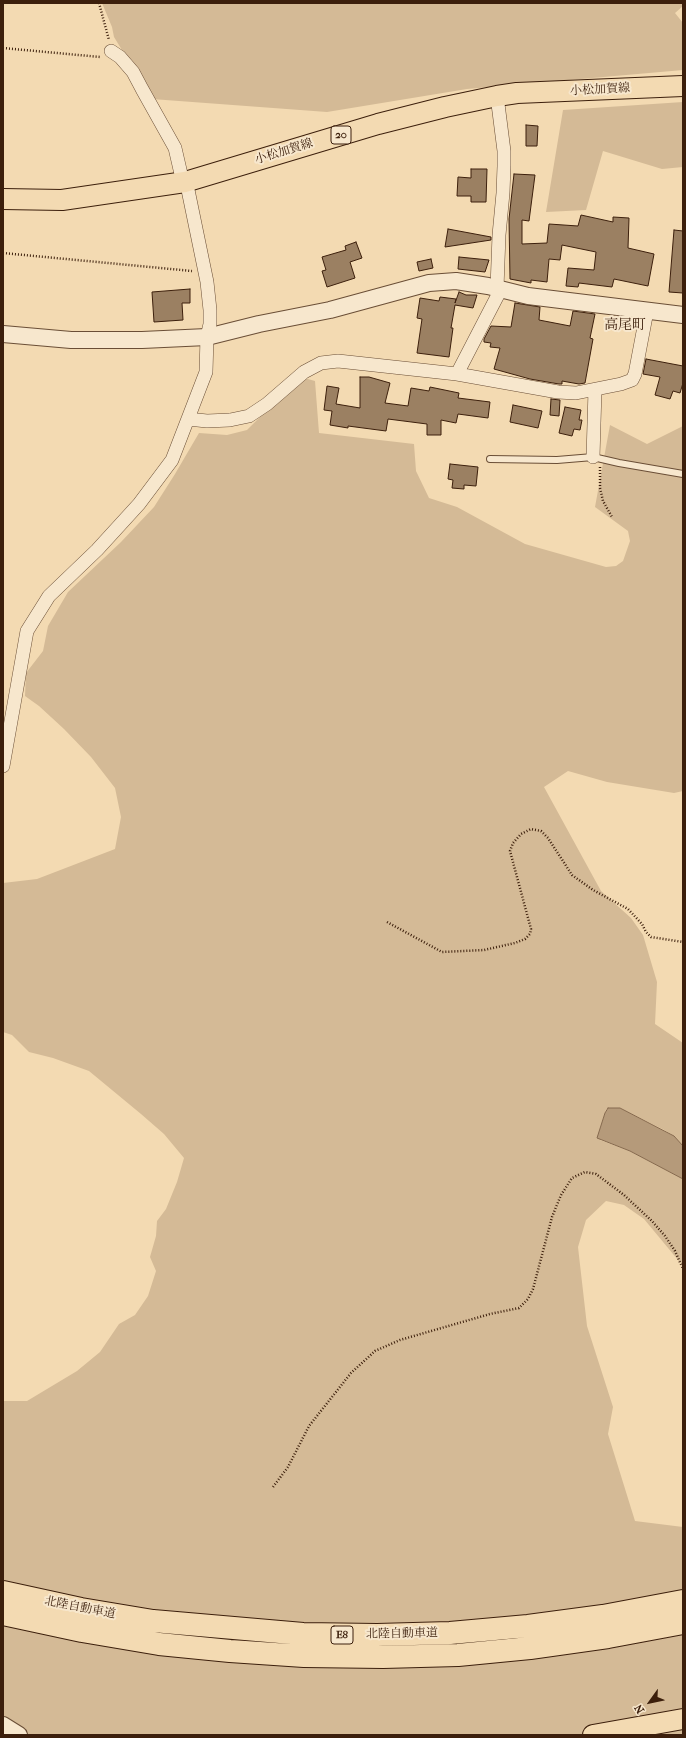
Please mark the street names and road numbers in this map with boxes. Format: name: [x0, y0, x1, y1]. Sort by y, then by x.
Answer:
street label: 小松加賀線: [570, 81, 630, 99]
road number: 20: [331, 126, 351, 144]
street label: 小松加賀線: [253, 136, 315, 168]
street label: 北陸自動車道: [43, 1594, 117, 1622]
road number: E8: [331, 1626, 353, 1644]
street label: 北陸自動車道: [366, 1626, 438, 1642]

